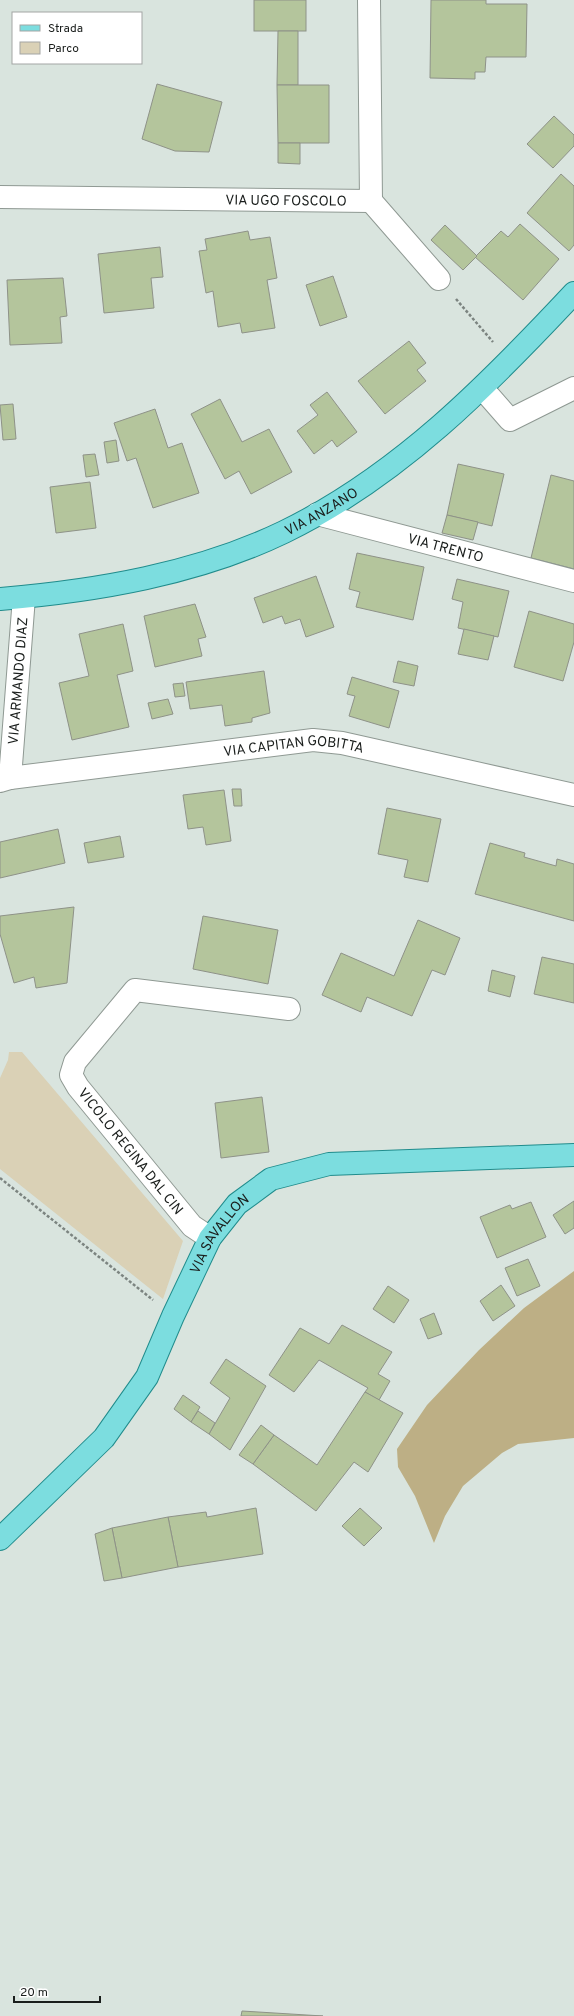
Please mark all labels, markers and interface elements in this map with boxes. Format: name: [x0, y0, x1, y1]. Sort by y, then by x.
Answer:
legend: [12, 12, 142, 64]
text: Strada: [48, 21, 83, 37]
text: Parco: [48, 41, 79, 57]
street label: VIA UGO FOSCOLO: [225, 192, 347, 211]
street label: VIA ANZANO: [282, 485, 362, 540]
street label: VIA TRENTO: [405, 531, 485, 567]
street label: VIA ARMANDO DIAZ: [6, 616, 32, 745]
street label: VIA CAPITAN GOBITTA: [222, 733, 365, 761]
street label: VICOLO REGINA DAL CIN: [74, 1085, 186, 1219]
street label: VIA SAVALLON: [187, 1191, 253, 1277]
scale bar: [14, 1978, 100, 2004]
text: 20 m: [20, 1985, 48, 2001]

